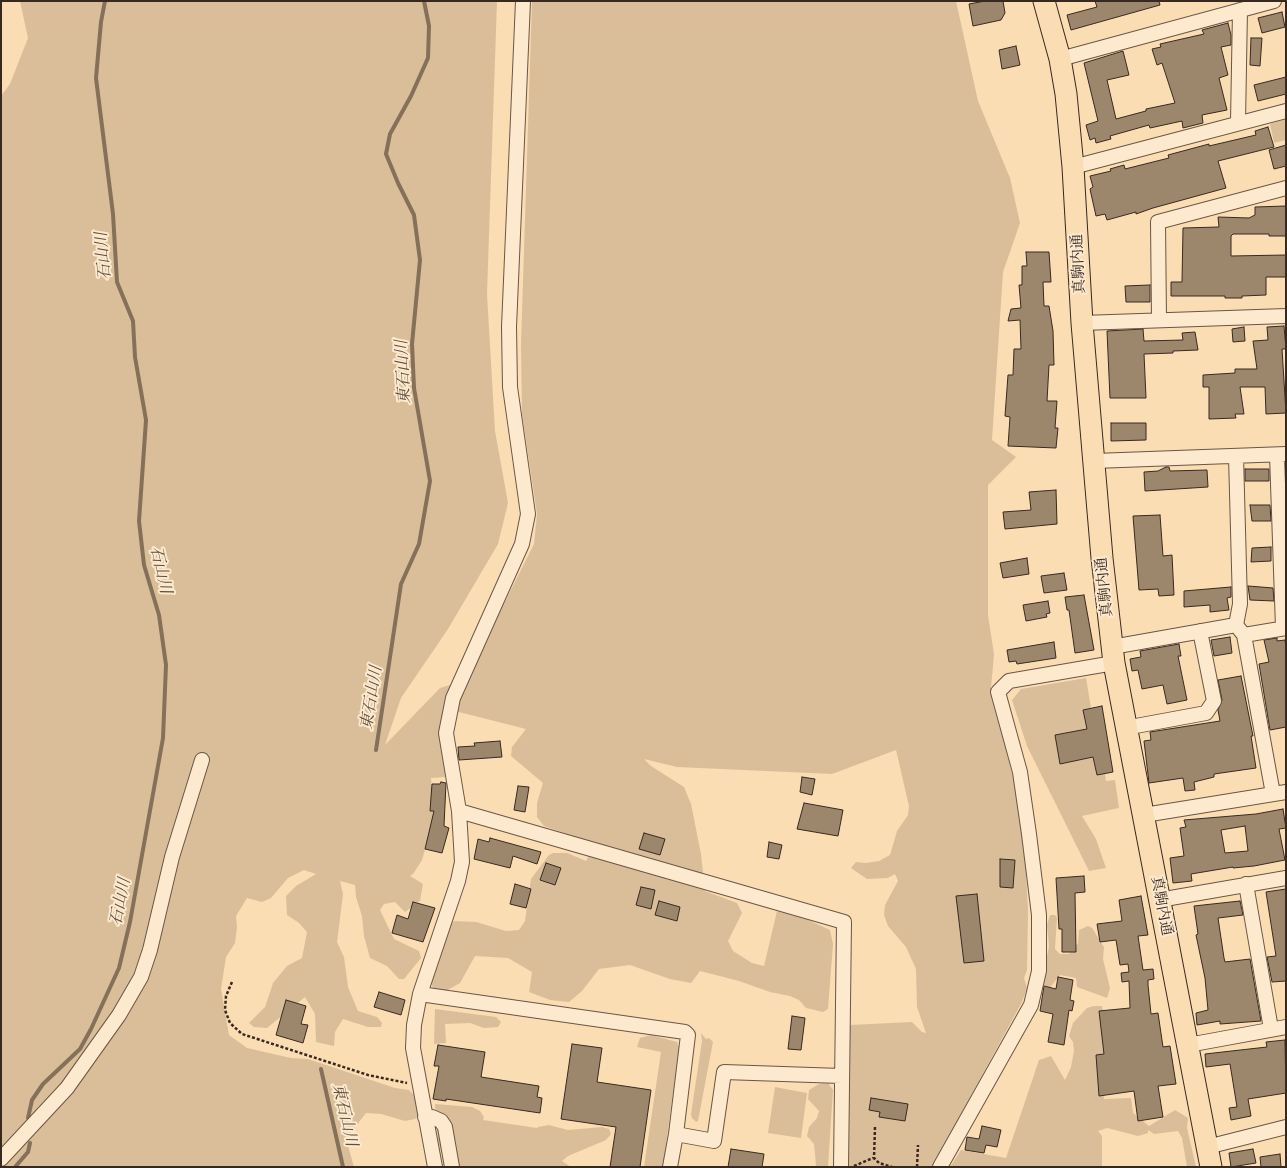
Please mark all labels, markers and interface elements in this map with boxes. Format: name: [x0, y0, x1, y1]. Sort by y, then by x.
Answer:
water label: 石山川: [92, 231, 116, 281]
street label: 真駒内通: [1068, 234, 1090, 294]
water label: 東石山川: [393, 340, 415, 404]
water label: 石山川: [145, 544, 175, 596]
street label: 真駒内通: [1093, 556, 1117, 618]
water label: 東石山川: [358, 665, 386, 731]
street label: 真駒内通: [1146, 875, 1176, 937]
water label: 石山川: [107, 877, 135, 927]
water label: 東石山川: [327, 1082, 361, 1148]

